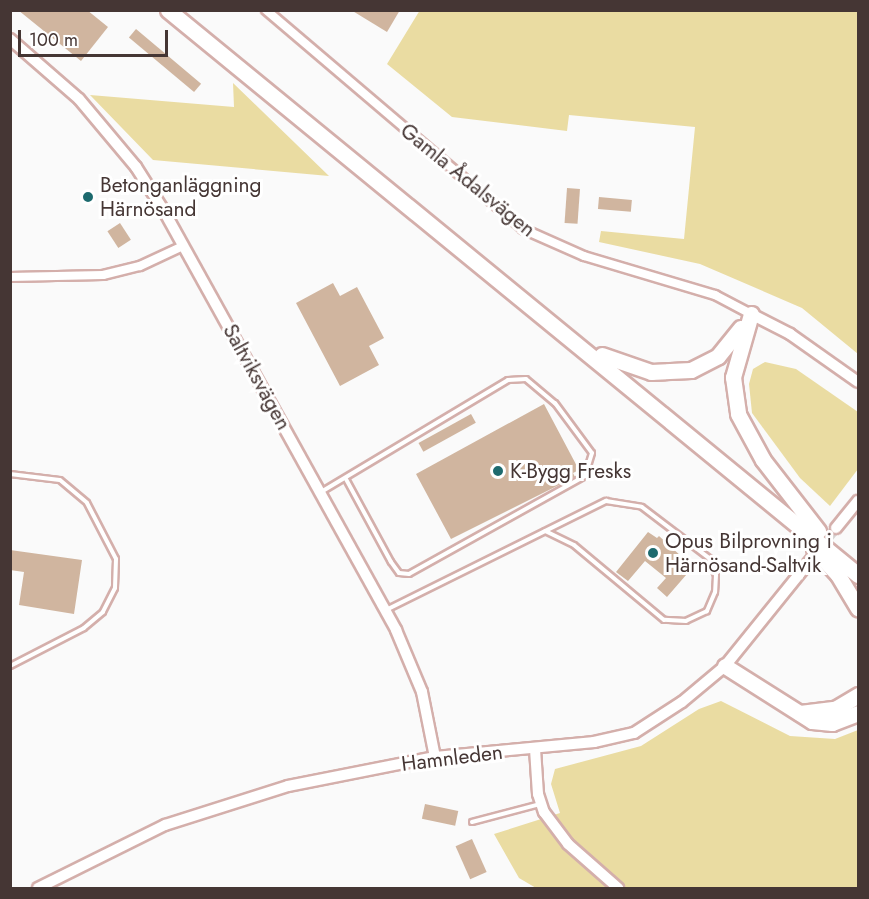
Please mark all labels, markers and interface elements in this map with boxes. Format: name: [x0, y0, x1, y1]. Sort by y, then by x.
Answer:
scale bar: [21, 18, 171, 56]
text: 100 m: [29, 27, 78, 53]
street label: Gamla Ådalsvägen: [395, 118, 541, 242]
place label: Betonganläggning Härnösand: [100, 172, 262, 222]
marker: Betonganläggning Härnösand: [81, 190, 95, 204]
street label: Saltviksvägen: [218, 320, 296, 434]
place label: K-Bygg Fresks: [510, 458, 631, 484]
marker: K-Bygg Fresks: [491, 464, 505, 478]
place label: Opus Bilprovning i Härnösand-Saltvik: [665, 528, 832, 578]
marker: Opus Bilprovning i Härnösand-Saltvik: [646, 546, 660, 560]
street label: Hamnleden: [400, 739, 504, 777]

